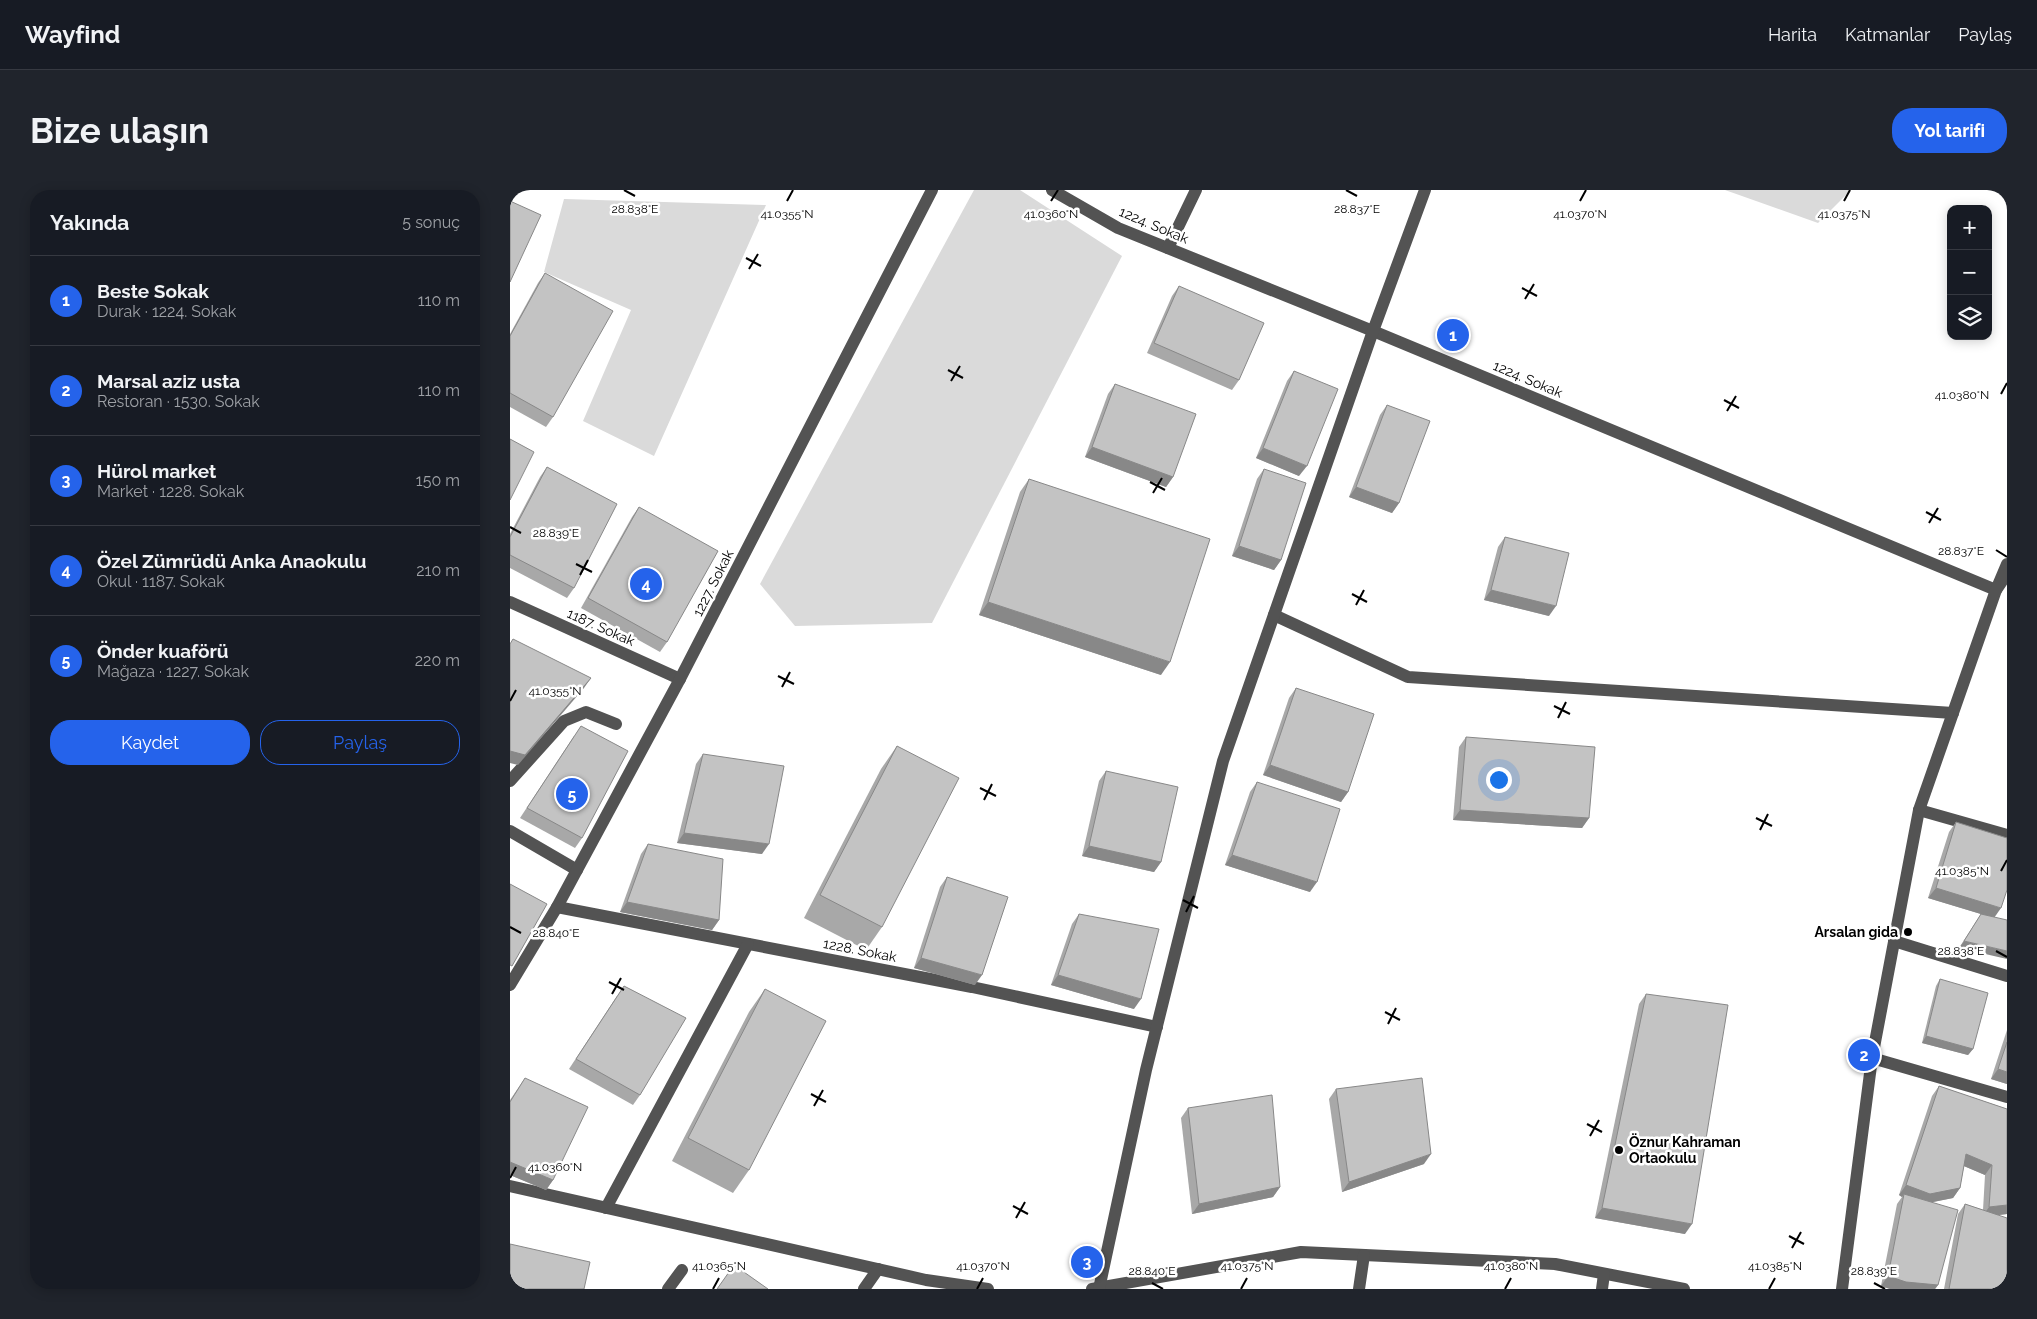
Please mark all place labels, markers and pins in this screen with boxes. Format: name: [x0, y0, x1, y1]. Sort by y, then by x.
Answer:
pin: 1: [1437, 316, 1469, 354]
pin: 4: [630, 565, 662, 603]
pin: 5: [556, 775, 588, 813]
place label: Arsalan gida: [1814, 924, 1898, 940]
marker: Arsalan gida: [1902, 926, 1914, 938]
pin: 2: [1848, 1036, 1880, 1074]
place label: Öznur Kahraman Ortaokulu: [1629, 1133, 1741, 1166]
marker: Öznur Kahraman Ortaokulu: [1613, 1144, 1625, 1156]
pin: 3: [1071, 1243, 1103, 1281]

